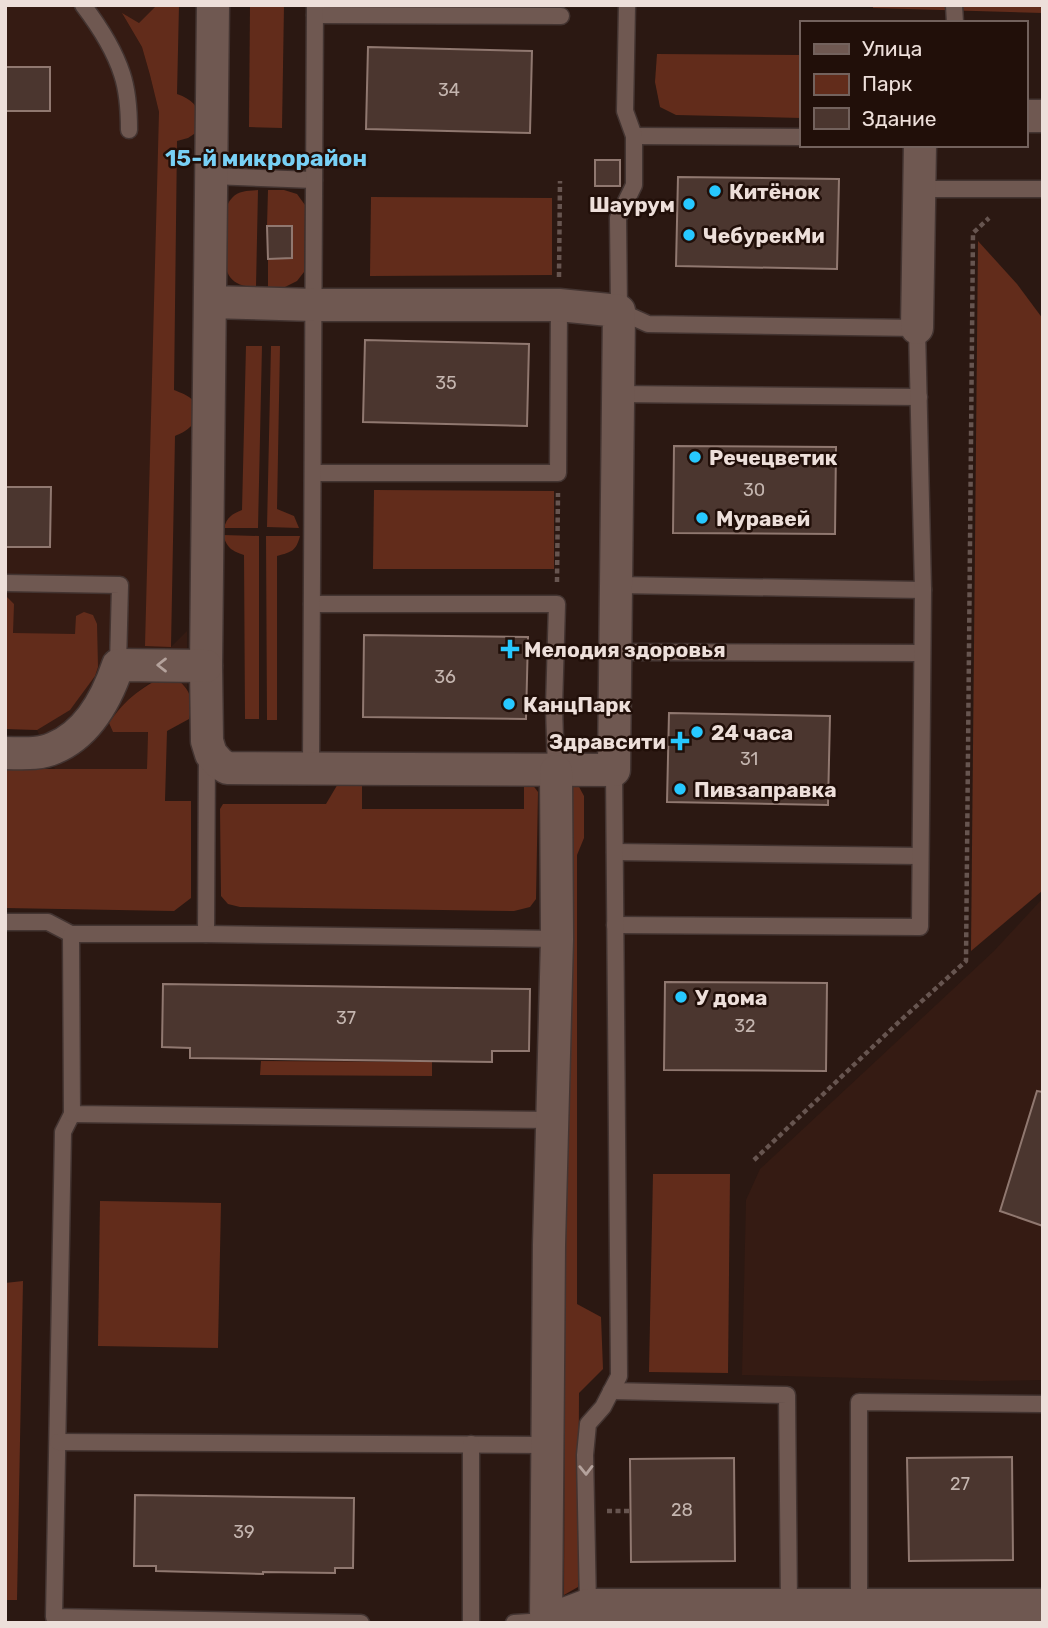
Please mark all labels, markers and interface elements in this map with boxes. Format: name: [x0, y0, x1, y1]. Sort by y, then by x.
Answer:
legend: [800, 21, 1027, 147]
text: Улица: [862, 36, 922, 61]
text: Парк: [862, 71, 912, 96]
house number: 34: [438, 79, 460, 101]
text: Здание: [862, 106, 937, 131]
district label: 15-й микрорайон: [165, 144, 367, 172]
place label: Китёнок: [729, 179, 820, 204]
marker: Китёнок: [707, 183, 723, 199]
place label: Шаурум: [589, 192, 675, 217]
marker: Шаурум: [681, 196, 697, 212]
place label: ЧебурекМи: [703, 223, 825, 248]
marker: ЧебурекМи: [681, 227, 697, 243]
house number: 35: [435, 372, 457, 394]
place label: Речецветик: [709, 445, 838, 470]
marker: Речецветик: [687, 449, 703, 465]
house number: 30: [743, 479, 765, 501]
place label: Муравей: [716, 506, 810, 531]
marker: Муравей: [694, 510, 710, 526]
place label: Мелодия здоровья: [524, 637, 726, 662]
marker: Мелодия здоровья: [502, 641, 518, 657]
one-way arrow: [156, 657, 167, 673]
house number: 36: [434, 666, 456, 688]
place label: КанцПарк: [523, 692, 632, 717]
marker: КанцПарк: [501, 696, 517, 712]
place label: 24 часа: [711, 720, 793, 745]
marker: 24 часа: [689, 724, 705, 740]
place label: Здравсити: [549, 729, 666, 754]
marker: Здравсити: [672, 733, 688, 749]
house number: 31: [740, 748, 758, 770]
place label: Пивзаправка: [694, 777, 837, 802]
marker: Пивзаправка: [672, 781, 688, 797]
place label: У дома: [695, 985, 767, 1010]
marker: У дома: [673, 989, 689, 1005]
house number: 37: [336, 1007, 356, 1029]
house number: 32: [734, 1015, 756, 1037]
one-way arrow: [578, 1464, 593, 1475]
house number: 27: [950, 1473, 970, 1495]
house number: 28: [671, 1499, 693, 1521]
house number: 39: [233, 1521, 255, 1543]

